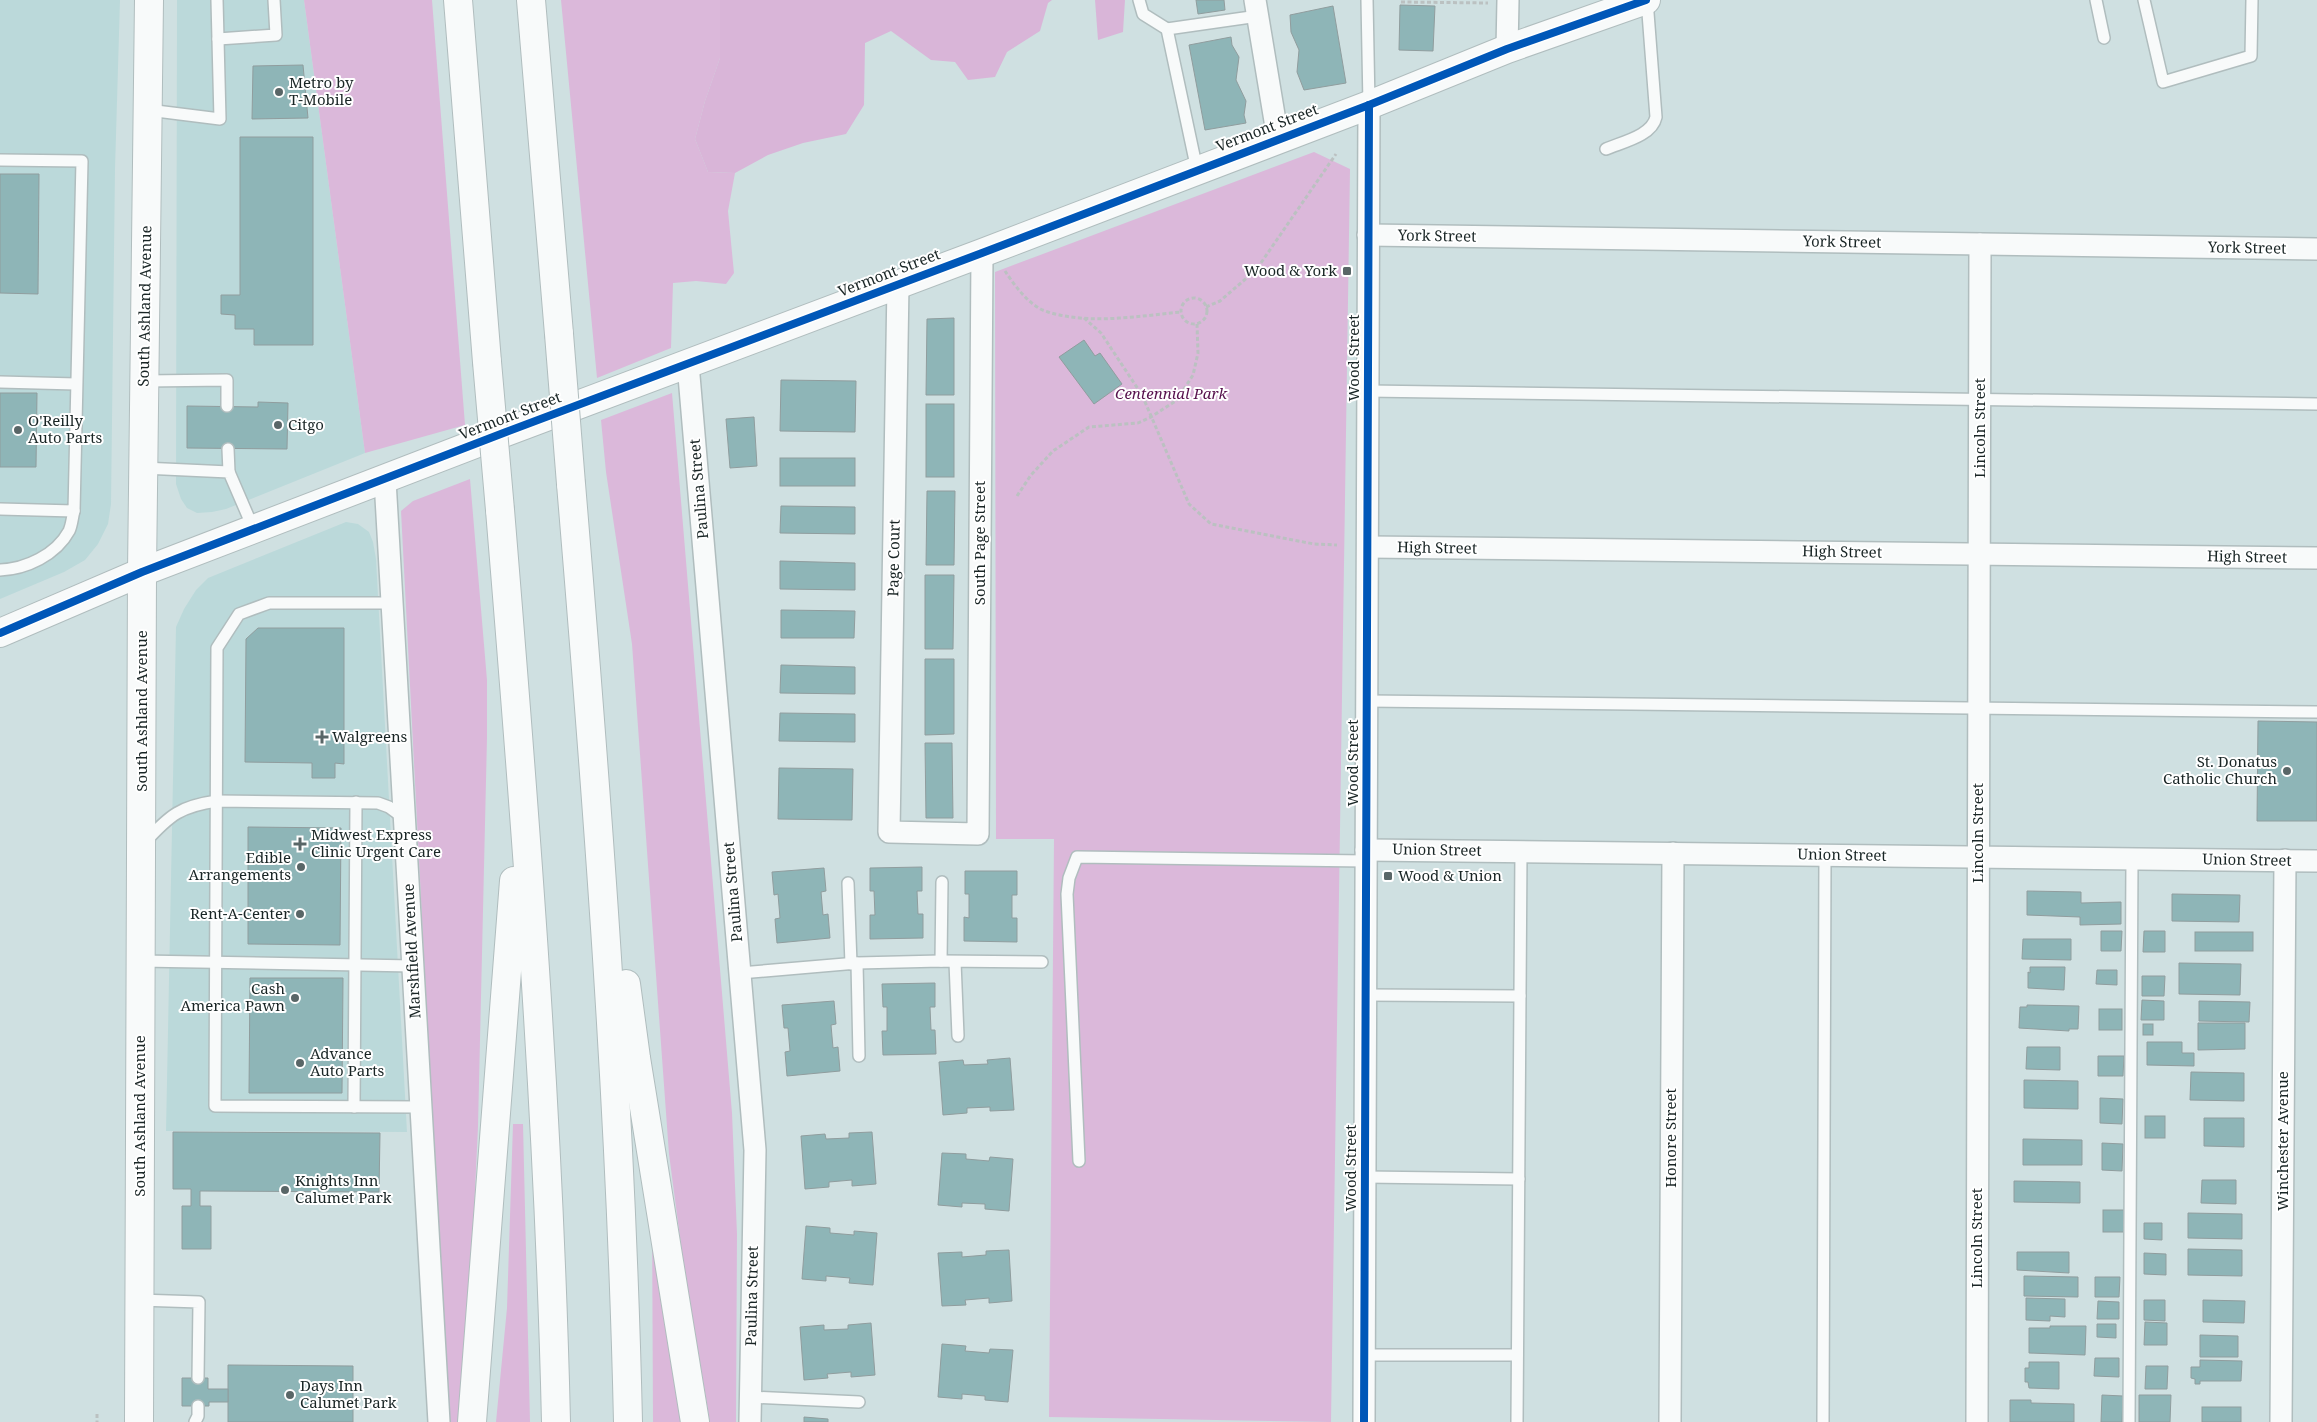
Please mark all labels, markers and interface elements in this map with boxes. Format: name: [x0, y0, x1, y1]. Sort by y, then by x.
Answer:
place label: Metro by T-Mobile: [289, 72, 354, 109]
marker: Metro by T-Mobile: [273, 86, 285, 98]
street label: Vermont Street: [1213, 98, 1321, 156]
street label: York Street: [1397, 224, 1476, 246]
street label: South Ashland Avenue: [133, 225, 155, 387]
street label: York Street: [1802, 230, 1881, 252]
street label: York Street: [2207, 236, 2286, 258]
street label: Vermont Street: [835, 243, 943, 301]
place label: Wood & York: [1244, 260, 1337, 280]
marker: Wood & York: [1341, 265, 1353, 277]
street label: Wood Street: [1343, 314, 1363, 402]
street label: Lincoln Street: [1969, 378, 1989, 478]
park label: Centennial Park: [1115, 383, 1227, 403]
street label: Vermont Street: [456, 386, 564, 444]
place label: O'Reilly Auto Parts: [28, 410, 102, 447]
place label: Citgo: [288, 414, 324, 434]
marker: Citgo: [272, 419, 284, 431]
marker: O'Reilly Auto Parts: [12, 424, 24, 436]
street label: Paulina Street: [684, 438, 712, 540]
street label: South Page Street: [969, 481, 989, 605]
street label: Page Court: [882, 519, 904, 597]
street label: High Street: [1397, 536, 1477, 558]
street label: High Street: [1802, 540, 1882, 562]
street label: High Street: [2207, 545, 2287, 567]
street label: South Ashland Avenue: [131, 630, 151, 792]
street label: Wood Street: [1342, 719, 1362, 807]
place label: Walgreens: [332, 726, 408, 746]
marker: Walgreens: [316, 731, 328, 743]
place label: St. Donatus Catholic Church: [2163, 751, 2277, 788]
marker: St. Donatus Catholic Church: [2281, 765, 2293, 777]
street label: Lincoln Street: [1967, 783, 1987, 883]
place label: Midwest Express Clinic Urgent Care: [311, 824, 441, 861]
marker: Midwest Express Clinic Urgent Care: [293, 837, 307, 851]
street label: Union Street: [1392, 838, 1482, 860]
street label: Paulina Street: [718, 841, 746, 943]
street label: Union Street: [1797, 843, 1887, 865]
place label: Edible Arrangements: [188, 847, 291, 884]
street label: Union Street: [2202, 848, 2292, 870]
marker: Edible Arrangements: [295, 861, 307, 873]
place label: Wood & Union: [1398, 865, 1502, 885]
marker: Wood & Union: [1382, 870, 1394, 882]
street label: Marshfield Avenue: [397, 883, 425, 1019]
place label: Rent-A-Center: [190, 903, 290, 923]
marker: Rent-A-Center: [294, 908, 306, 920]
place label: Cash America Pawn: [181, 978, 285, 1015]
marker: Cash America Pawn: [289, 992, 301, 1004]
street label: South Ashland Avenue: [129, 1035, 149, 1197]
place label: Advance Auto Parts: [310, 1043, 384, 1080]
marker: Advance Auto Parts: [294, 1057, 306, 1069]
street label: Winchester Avenue: [2272, 1071, 2292, 1211]
street label: Honore Street: [1660, 1088, 1680, 1188]
street label: Wood Street: [1340, 1124, 1360, 1212]
place label: Knights Inn Calumet Park: [295, 1170, 392, 1207]
marker: Knights Inn Calumet Park: [279, 1184, 291, 1196]
street label: Lincoln Street: [1966, 1188, 1986, 1288]
street label: Paulina Street: [740, 1246, 762, 1346]
place label: Days Inn Calumet Park: [300, 1375, 397, 1412]
marker: Days Inn Calumet Park: [284, 1389, 296, 1401]

